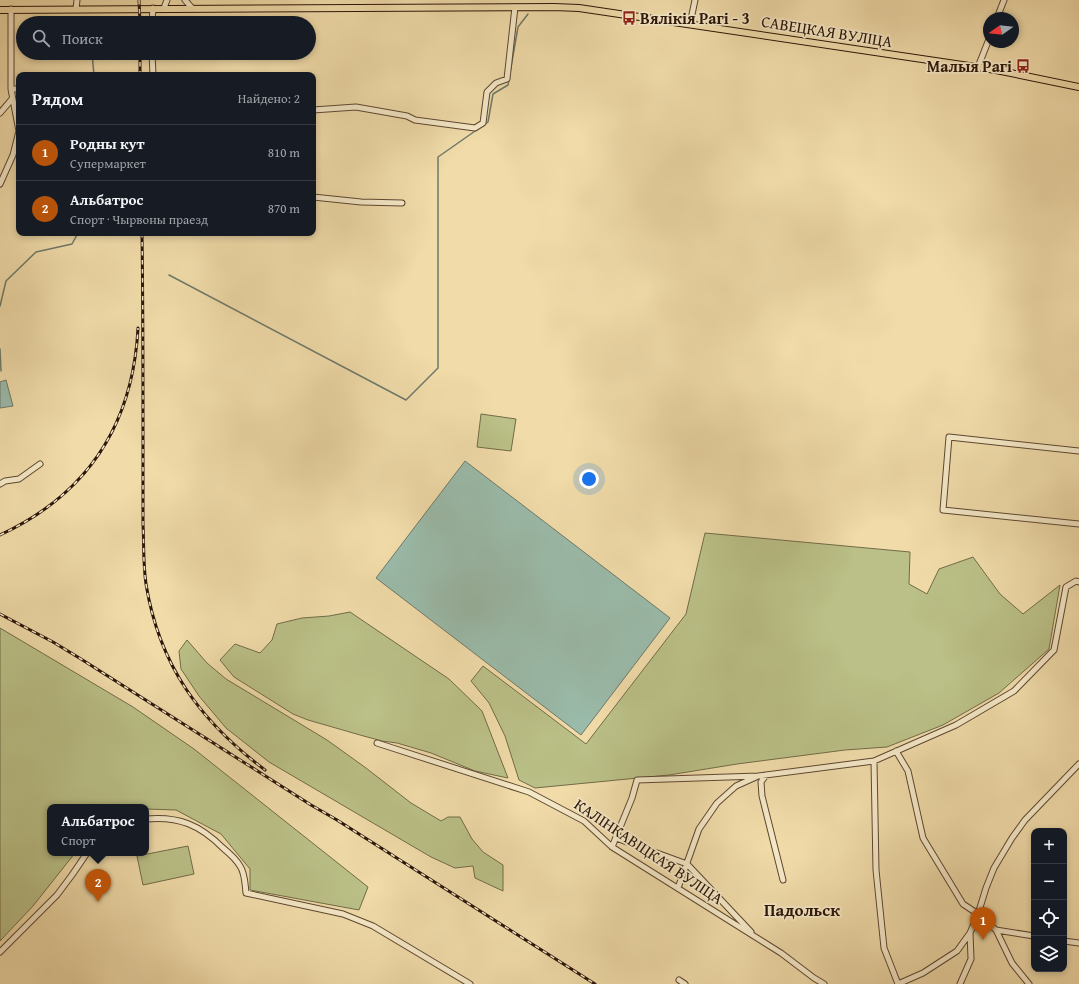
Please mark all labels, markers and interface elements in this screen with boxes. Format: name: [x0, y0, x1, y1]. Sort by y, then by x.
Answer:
place label: Вялікія Рагі - 3: [640, 6, 750, 30]
street label: САВЕЦКАЯ ВУЛІЦА: [760, 9, 894, 53]
bus stop icon: Вялікія Рагі - 3: [621, 10, 637, 26]
north arrow: [983, 12, 1019, 48]
search box: [16, 16, 316, 60]
icon: search: [30, 27, 52, 49]
text: Поиск: [62, 28, 103, 49]
place label: Малыя Рагі: [927, 54, 1012, 78]
bus stop icon: Малыя Рагі: [1015, 58, 1031, 74]
text: Рядом: [32, 86, 83, 111]
text: Найдено: 2: [238, 89, 300, 108]
text: Родны кут: [70, 133, 145, 154]
text: 1: [42, 143, 48, 162]
text: 810 m: [268, 143, 300, 162]
text: Супермаркет: [70, 154, 146, 173]
text: Альбатрос: [70, 189, 143, 210]
text: 2: [42, 199, 48, 218]
text: 870 m: [268, 199, 300, 218]
text: Спорт · Чырвоны праезд: [70, 210, 208, 229]
your location: [579, 469, 599, 489]
street label: КАЛІНКАВІЦКАЯ ВУЛІЦА: [570, 792, 729, 910]
popup: [47, 804, 149, 856]
text: Альбатрос: [61, 810, 135, 831]
map controls: [1031, 828, 1067, 972]
button: +: [1031, 828, 1067, 864]
text: Спорт: [61, 831, 96, 850]
button: −: [1031, 864, 1067, 900]
pin: 2: [85, 869, 111, 902]
district label: Падольск: [764, 897, 840, 922]
button: locate: [1031, 900, 1067, 936]
pin: 1: [970, 907, 996, 940]
button: layers: [1031, 936, 1067, 972]

